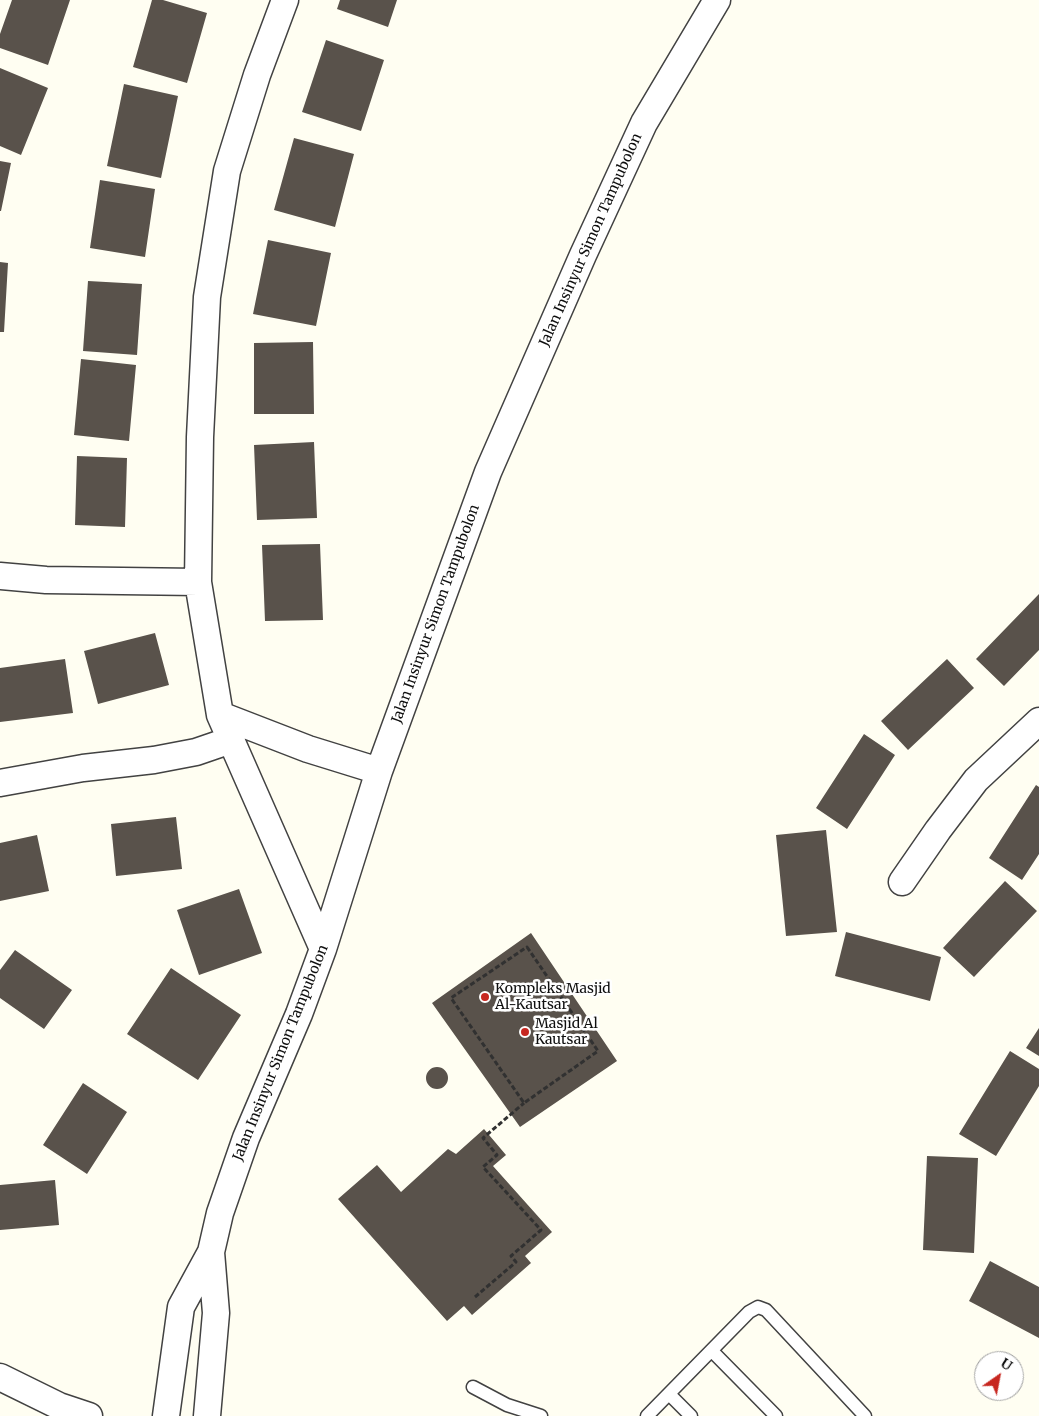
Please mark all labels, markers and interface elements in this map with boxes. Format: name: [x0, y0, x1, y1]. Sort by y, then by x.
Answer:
street label: Jalan Insinyur Simon Tampubolon: [536, 131, 646, 349]
street label: Jalan Insinyur Simon Tampubolon: [389, 502, 483, 726]
street label: Jalan Insinyur Simon Tampubolon: [230, 943, 332, 1163]
place label: Kompleks Masjid Al-Kautsar: [495, 981, 611, 1014]
marker: Kompleks Masjid Al-Kautsar: [479, 991, 491, 1003]
place label: Masjid Al Kautsar: [535, 1016, 598, 1048]
marker: Masjid Al Kautsar: [519, 1026, 531, 1038]
north arrow: [974, 1351, 1024, 1401]
text: U: [997, 1354, 1016, 1375]

